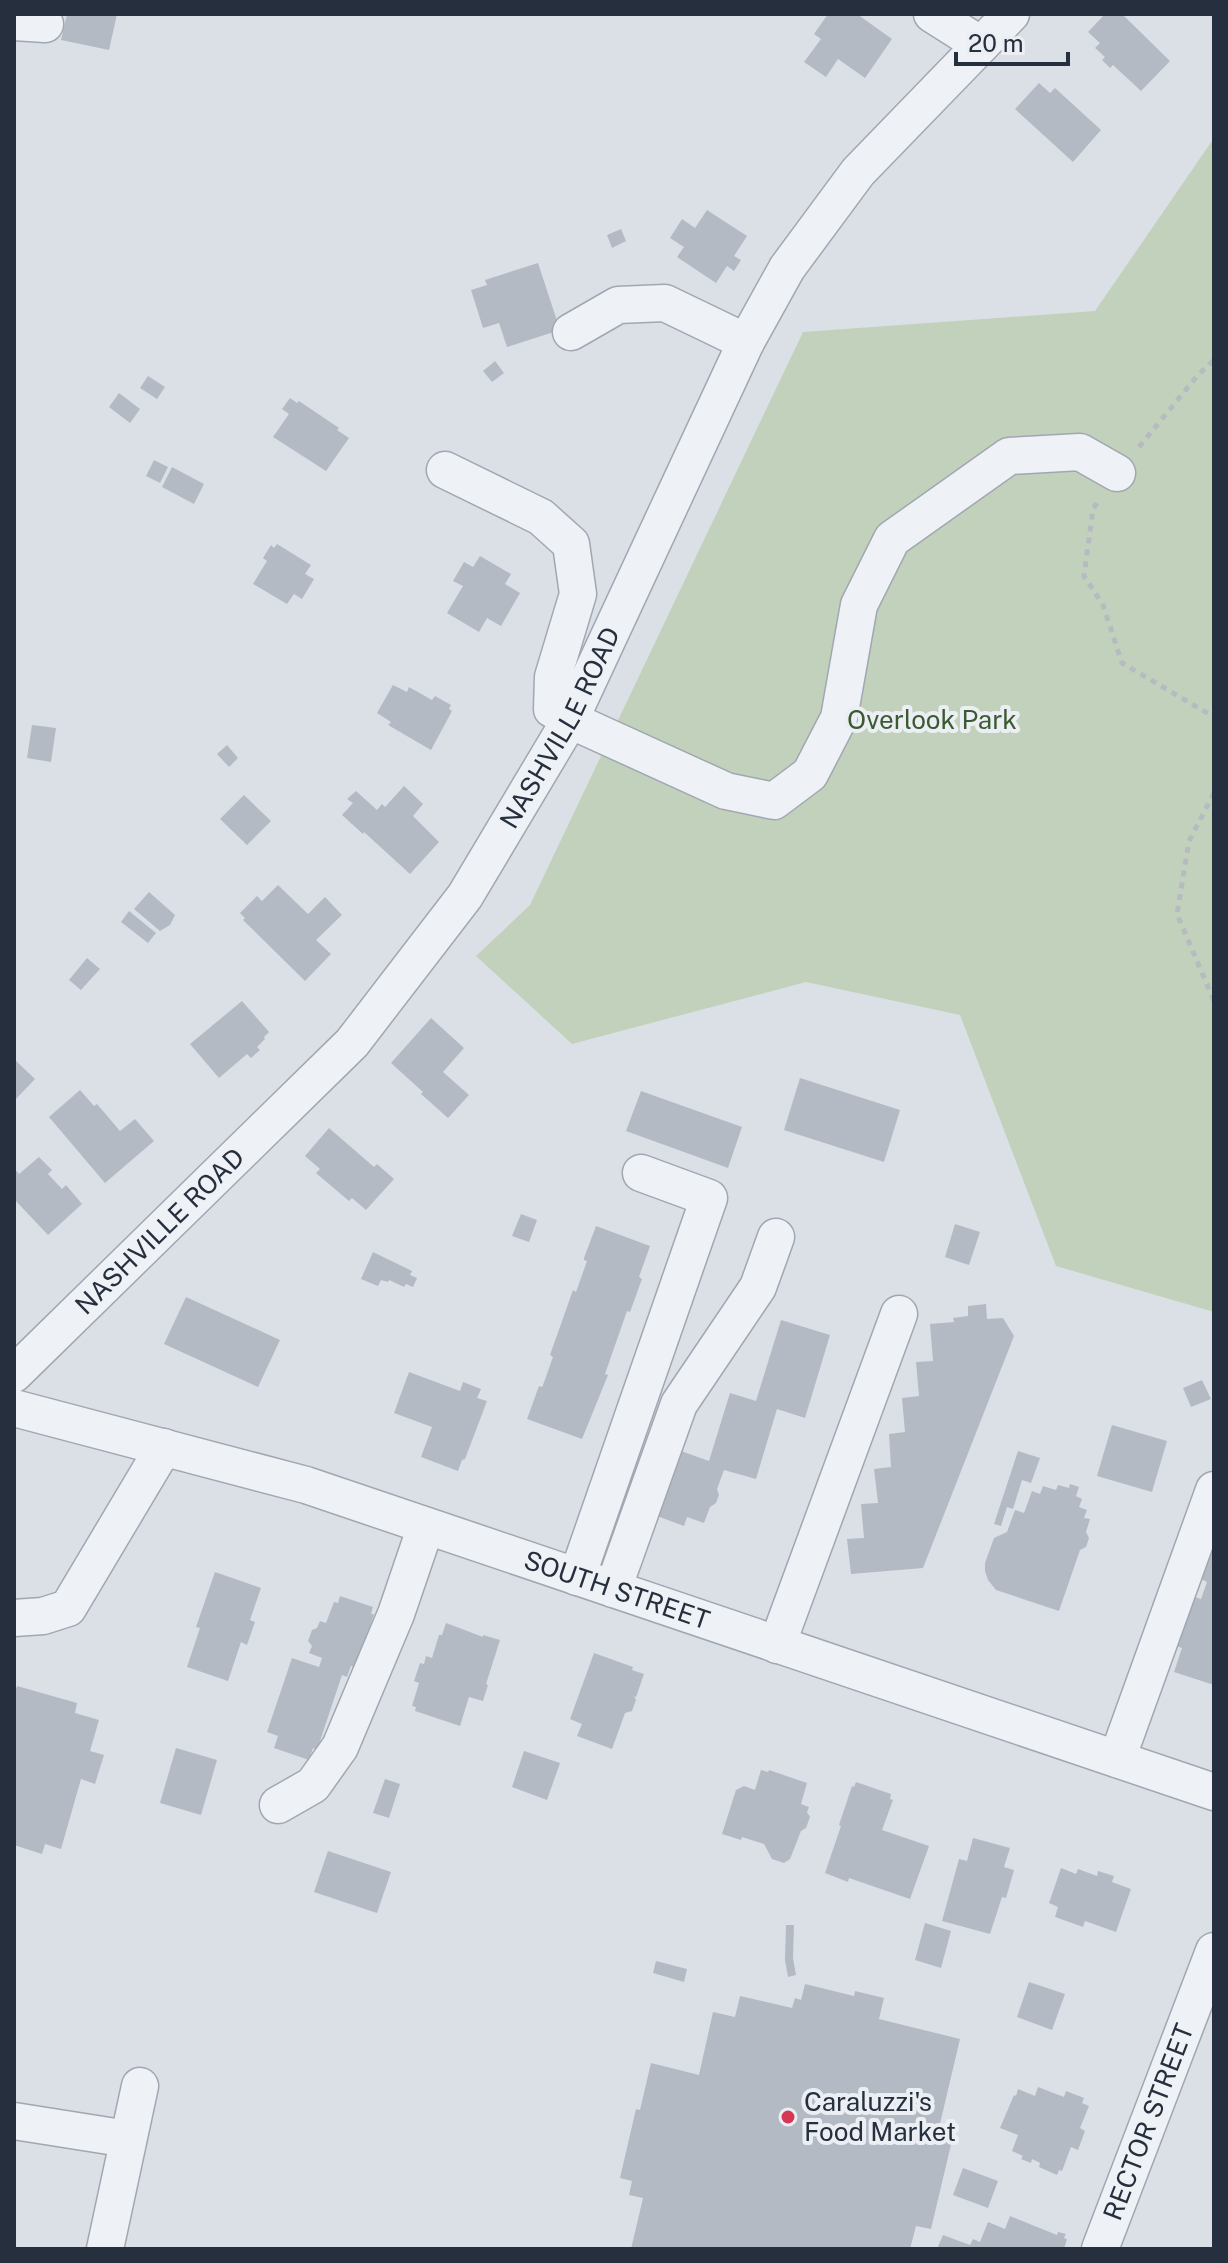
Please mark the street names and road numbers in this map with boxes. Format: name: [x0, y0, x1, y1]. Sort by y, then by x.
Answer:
street label: NASHVILLE ROAD: [493, 622, 626, 834]
street label: NASHVILLE ROAD: [68, 1141, 250, 1320]
street label: SOUTH STREET: [520, 1544, 714, 1635]
street label: RECTOR STREET: [1097, 2019, 1200, 2224]

